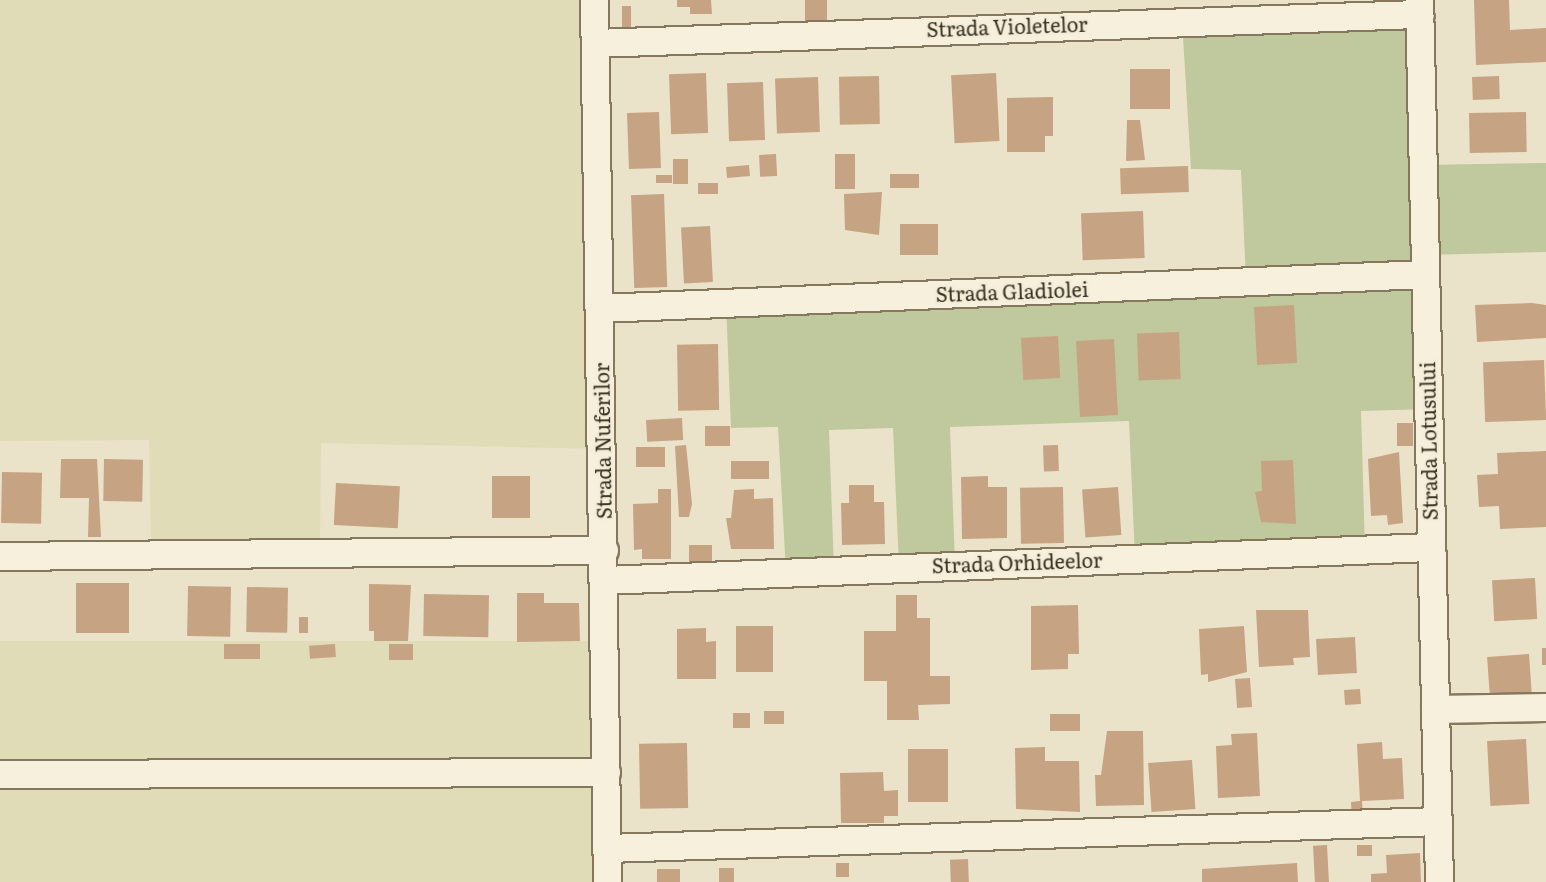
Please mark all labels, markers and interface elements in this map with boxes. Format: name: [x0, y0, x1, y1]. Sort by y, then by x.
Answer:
street label: Strada Violetelor: [926, 11, 1088, 41]
street label: Strada Gladiolei: [935, 276, 1089, 306]
street label: Strada Lotusului: [1415, 361, 1441, 521]
street label: Strada Nuferilor: [589, 363, 615, 519]
street label: Strada Orhideelor: [931, 547, 1103, 577]

